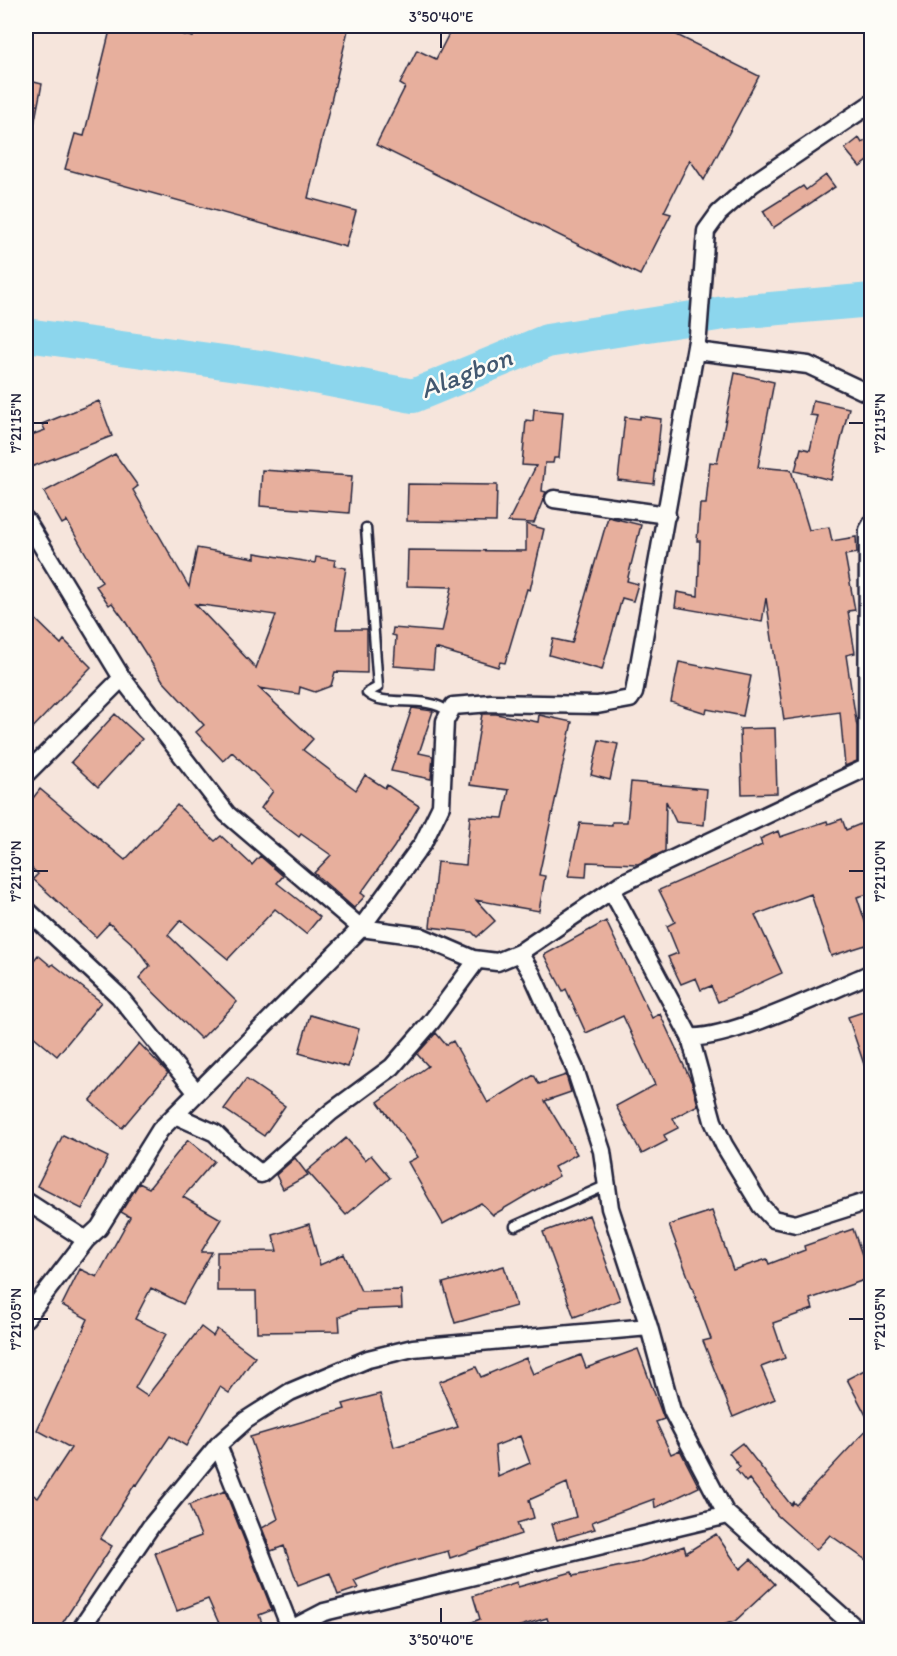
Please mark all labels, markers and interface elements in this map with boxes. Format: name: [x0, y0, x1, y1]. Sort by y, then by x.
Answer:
text: 3°50'40"E: [409, 8, 473, 26]
water label: Alagbon: [415, 340, 517, 405]
text: 7°21'15"N: [7, 393, 25, 453]
text: 7°21'15"N: [871, 393, 889, 453]
text: 7°21'10"N: [7, 840, 25, 902]
text: 7°21'10"N: [871, 840, 889, 902]
text: 7°21'05"N: [7, 1288, 25, 1350]
text: 7°21'05"N: [871, 1288, 889, 1350]
text: 3°50'40"E: [409, 1631, 473, 1649]

